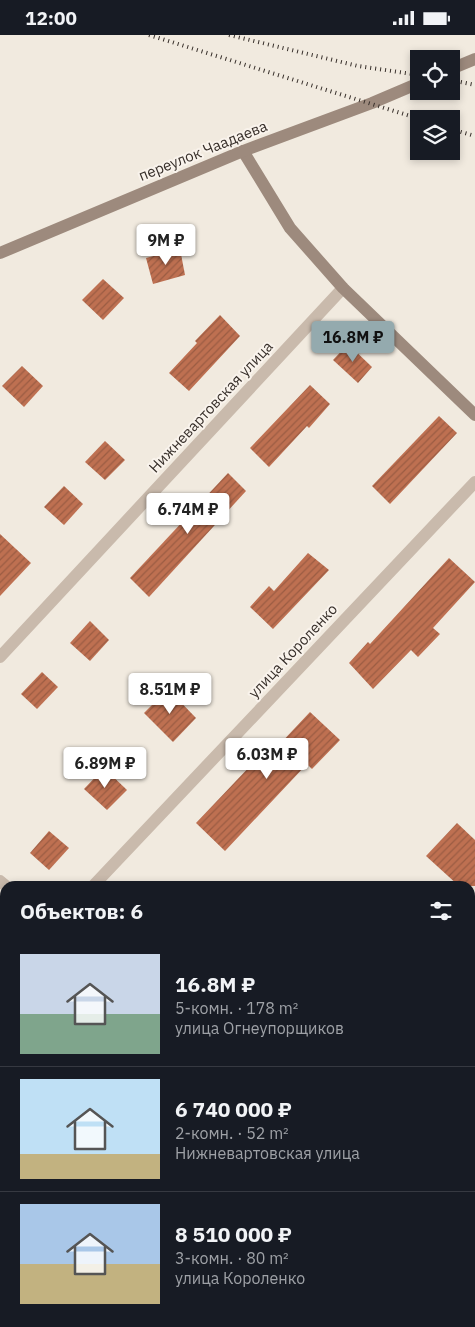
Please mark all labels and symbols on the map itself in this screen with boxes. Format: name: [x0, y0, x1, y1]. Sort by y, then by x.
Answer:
street label: переулок Чаадаева: [136, 116, 270, 185]
pin: 9M ₽: [136, 223, 196, 266]
pin: 16.8M ₽: [307, 321, 399, 363]
street label: Нижневартовская улица: [145, 337, 277, 477]
pin: 6.74M ₽: [142, 493, 234, 535]
street label: улица Короленко: [244, 600, 341, 702]
pin: 8.51M ₽: [124, 673, 216, 715]
pin: 6.03M ₽: [221, 737, 313, 780]
pin: 6.89M ₽: [59, 747, 151, 789]

